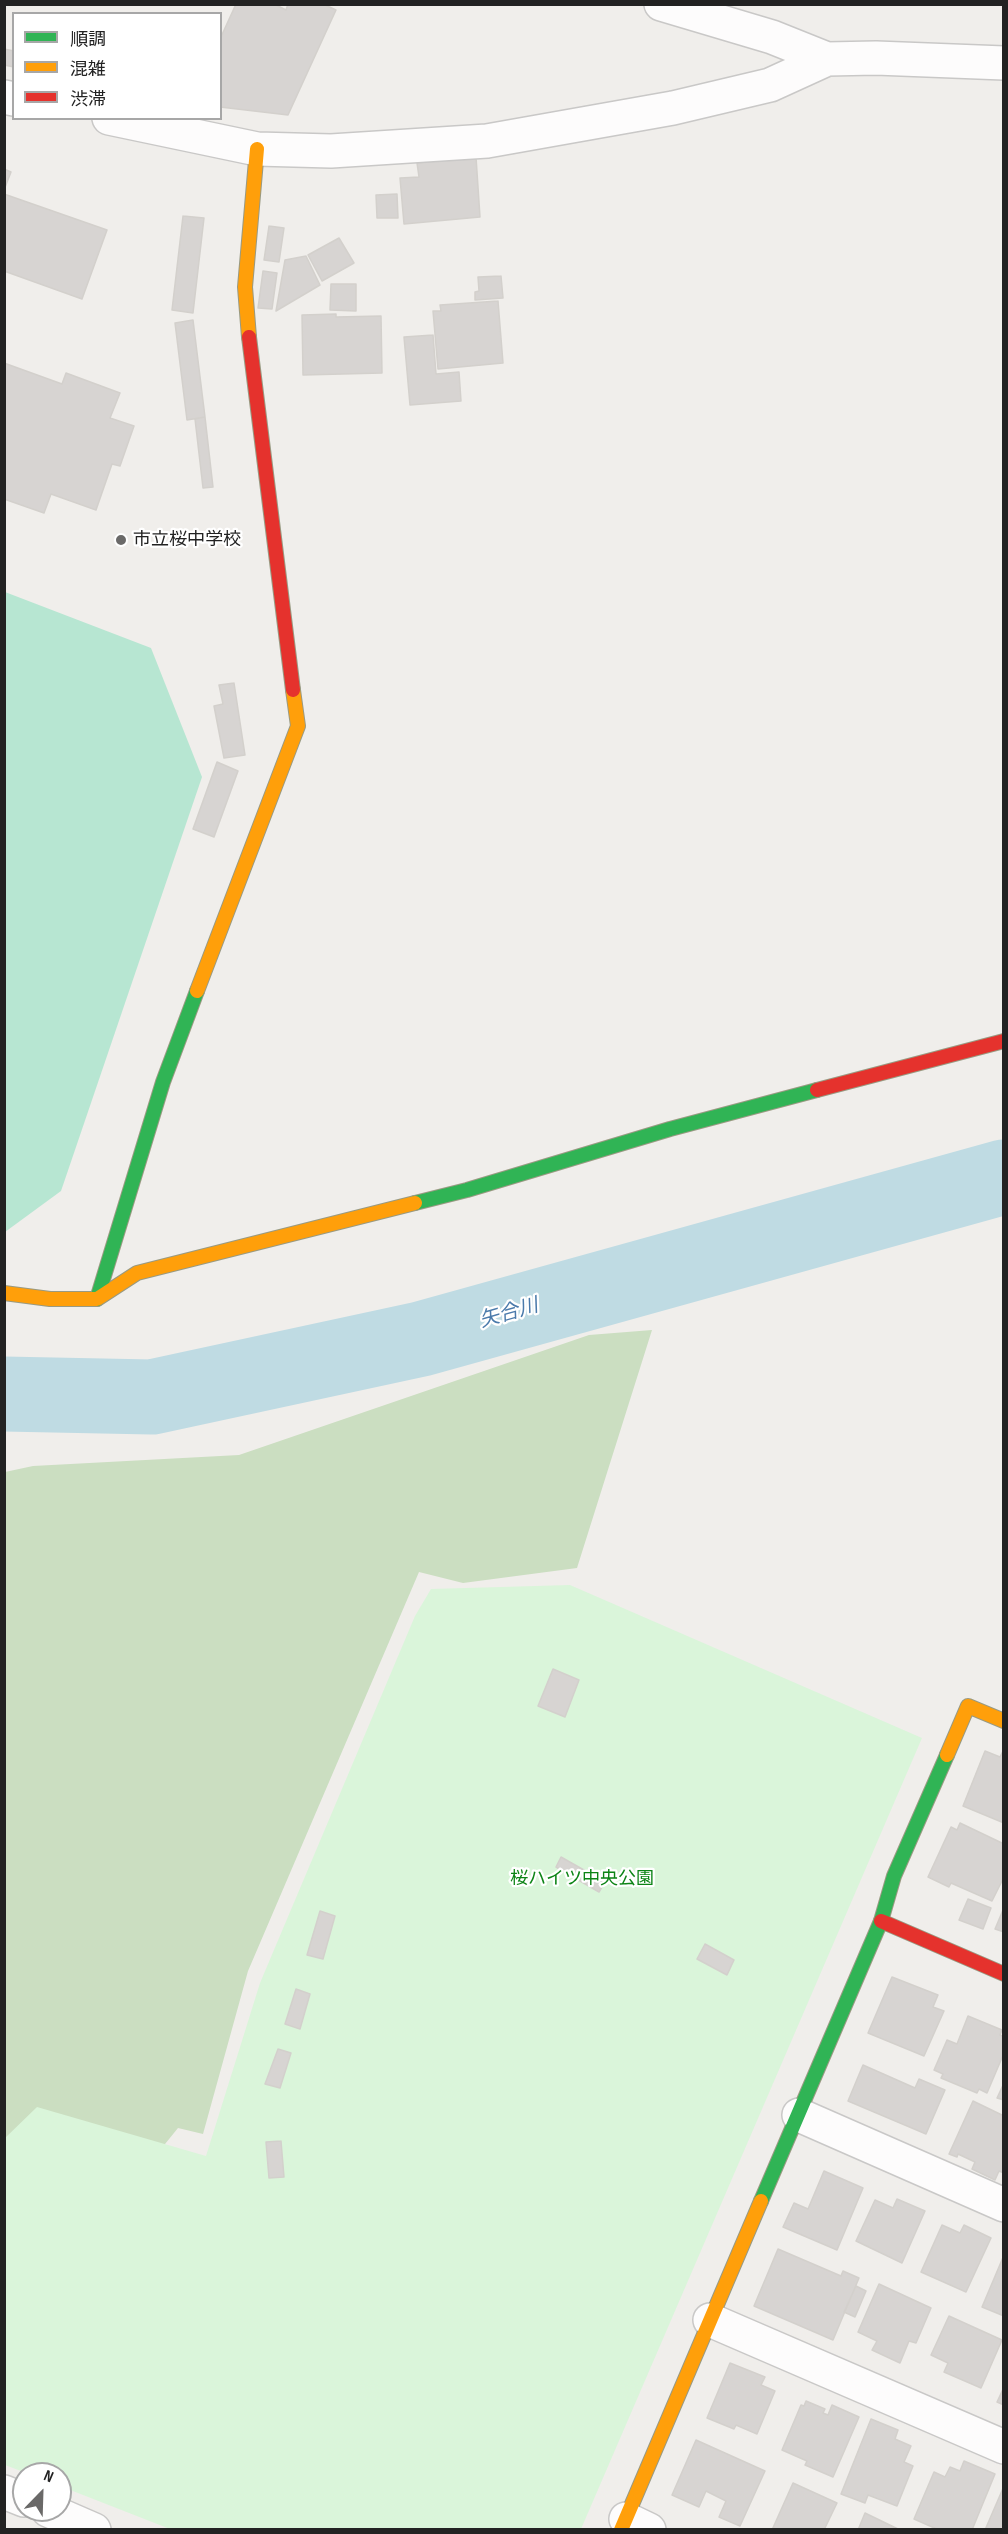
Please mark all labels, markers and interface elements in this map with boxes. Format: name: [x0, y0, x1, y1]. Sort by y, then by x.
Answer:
legend: [12, 12, 222, 120]
text: 順調: [70, 29, 106, 50]
text: 混雑: [70, 59, 106, 80]
text: 渋滞: [70, 89, 106, 110]
place label: 市立桜中学校: [133, 529, 241, 551]
marker: 市立桜中学校: [114, 533, 128, 547]
water label: 矢合川: [477, 1294, 541, 1334]
park label: 桜ハイツ中央公園: [510, 1868, 654, 1890]
north arrow: [12, 2462, 72, 2522]
text: N: [41, 2466, 56, 2487]

